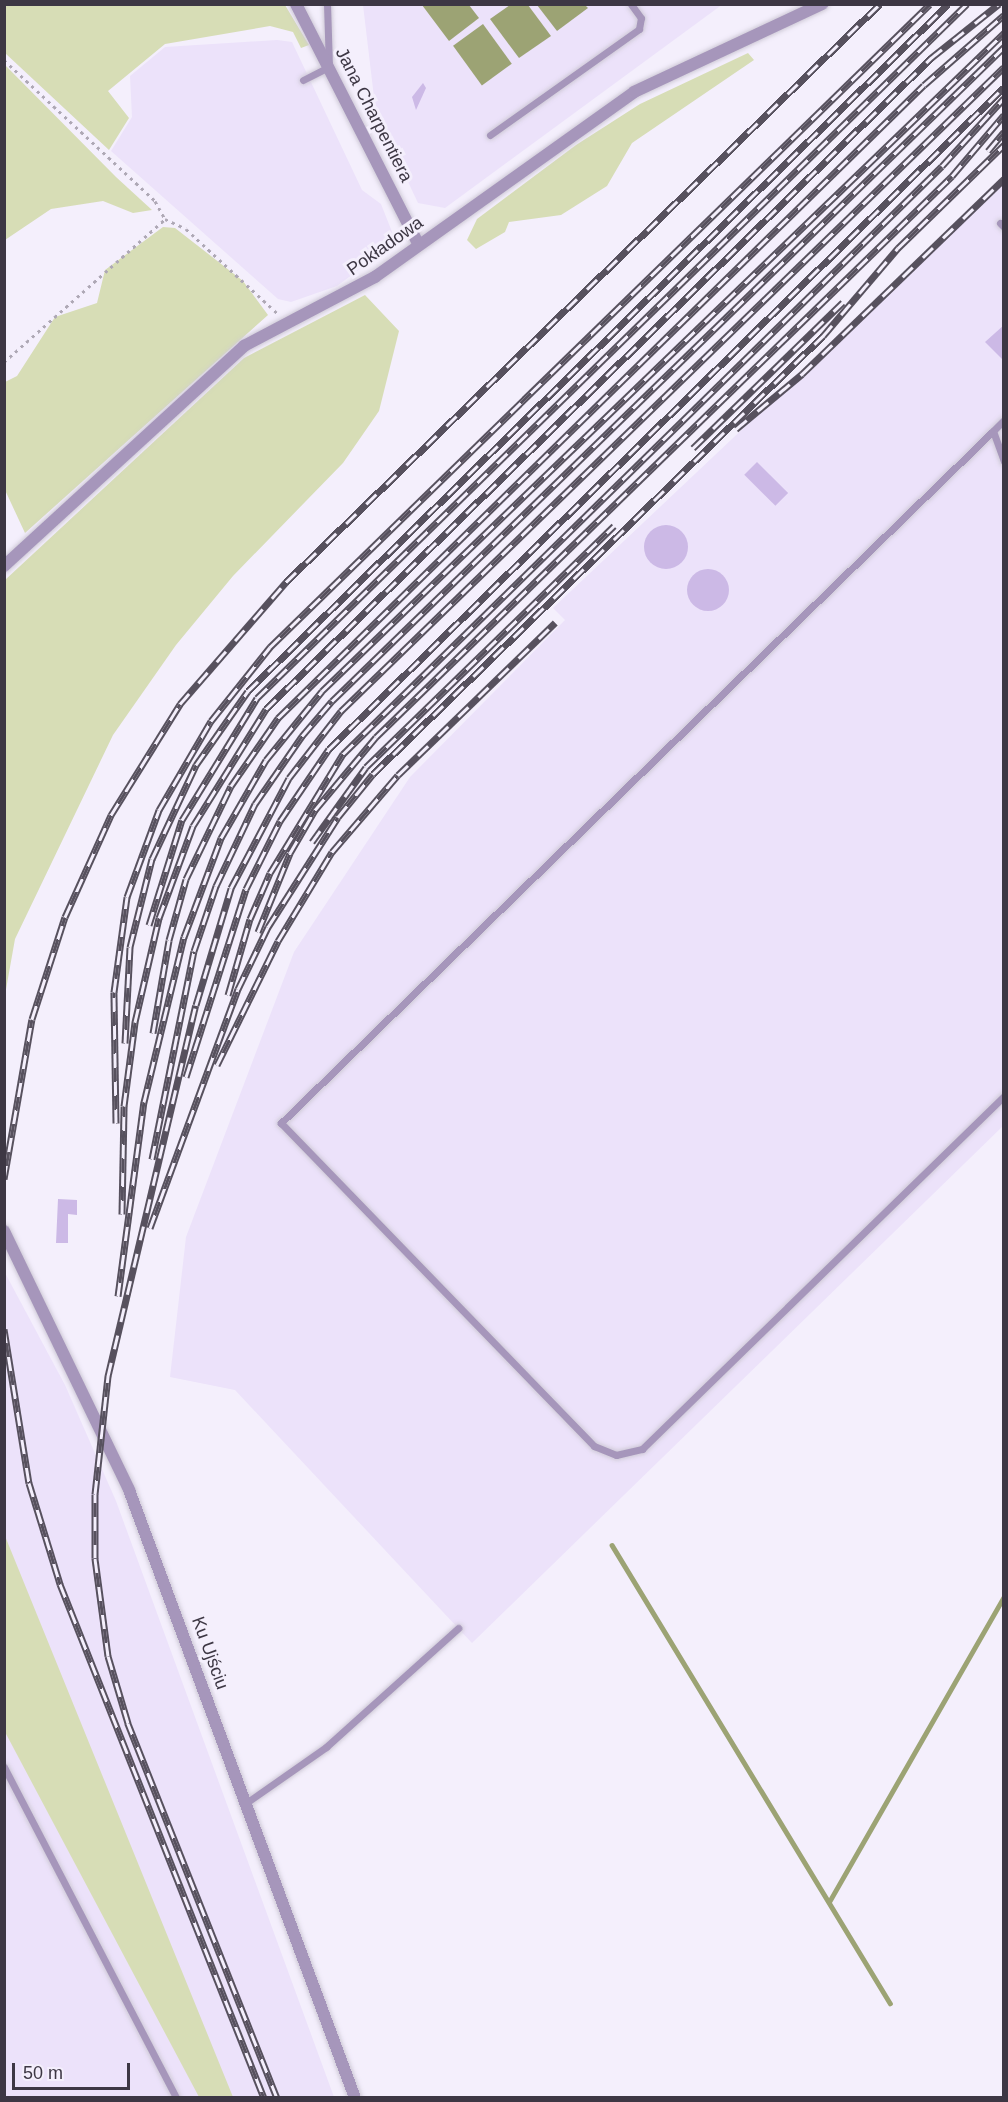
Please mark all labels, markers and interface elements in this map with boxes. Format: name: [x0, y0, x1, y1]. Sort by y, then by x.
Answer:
street label: Jana Charpentiera: [331, 44, 417, 186]
street label: Pokładowa: [343, 212, 427, 280]
street label: Ku Ujściu: [187, 1614, 233, 1692]
scale bar: [15, 2051, 134, 2089]
text: 50 m: [23, 2063, 63, 2083]

